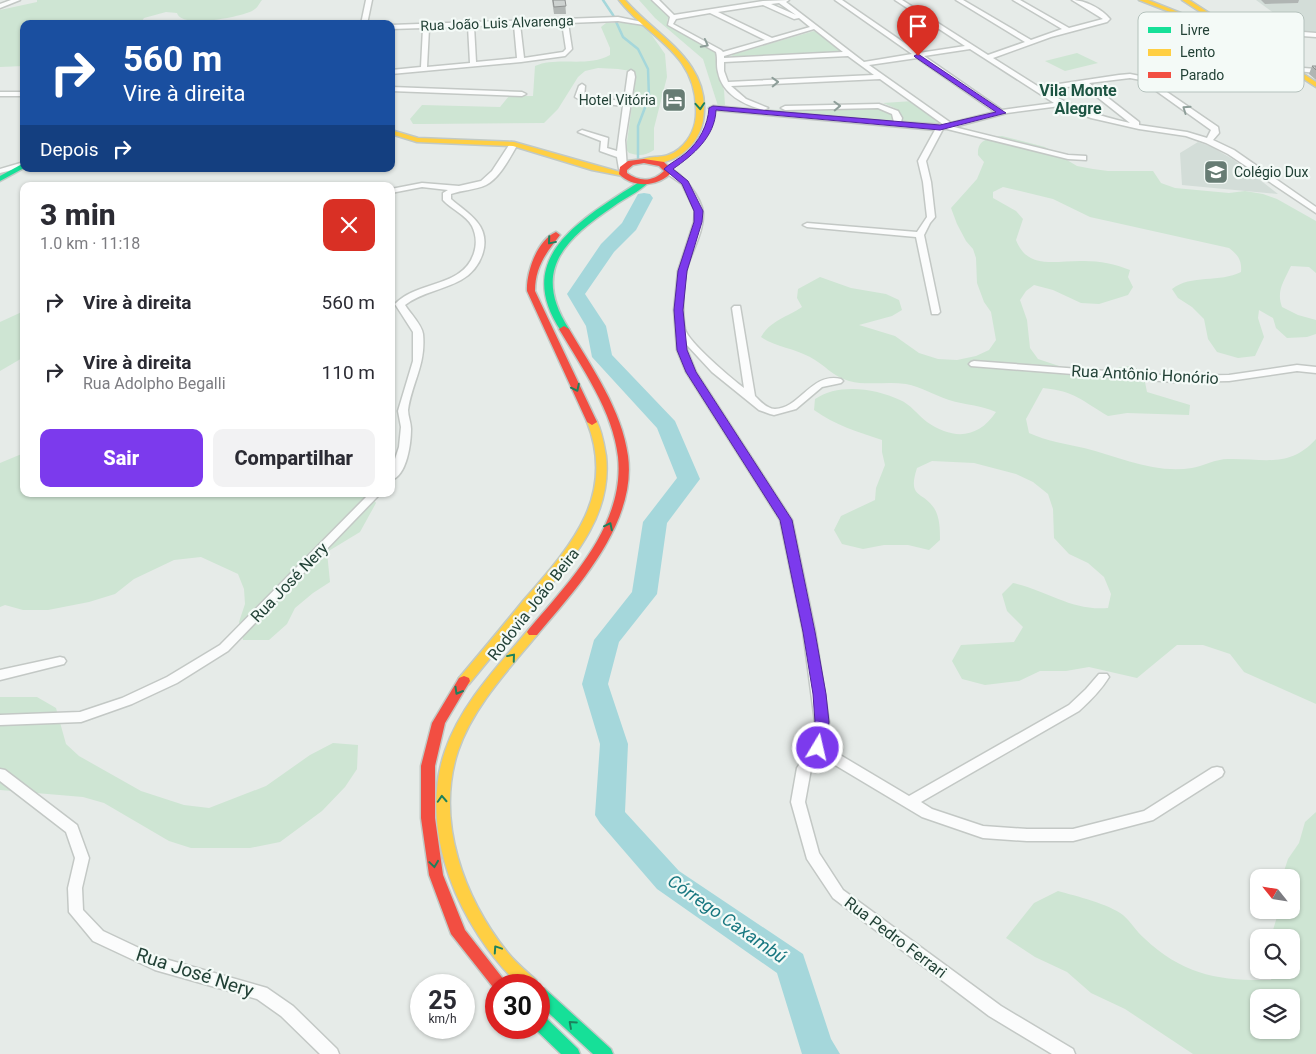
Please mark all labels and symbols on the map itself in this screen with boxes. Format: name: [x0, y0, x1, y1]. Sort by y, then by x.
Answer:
pin: [897, 5, 939, 56]
street label: Rua João Luis Alvarenga: [420, 12, 574, 34]
legend: [1138, 12, 1304, 92]
text: Livre: [1180, 22, 1210, 38]
one-way arrow: [700, 38, 709, 48]
text: Lento: [1180, 44, 1215, 60]
text: Parado: [1180, 67, 1224, 83]
one-way arrow: [772, 76, 780, 87]
district label: Vila Monte Alegre: [1039, 81, 1117, 118]
hotel icon: Hotel Vitória: [661, 87, 687, 113]
place label: Hotel Vitória: [579, 92, 656, 108]
one-way arrow: [833, 101, 841, 112]
one-way arrow: [694, 102, 705, 110]
one-way arrow: [1183, 106, 1192, 115]
school or university icon: Colégio Dux: [1203, 159, 1229, 185]
place label: Colégio Dux: [1234, 164, 1309, 180]
one-way arrow: [548, 236, 557, 245]
street label: Rua Antônio Honório: [1071, 361, 1219, 388]
one-way arrow: [570, 383, 580, 392]
one-way arrow: [602, 523, 612, 532]
street label: Rua José Nery: [247, 538, 332, 626]
street label: Rodovia João Beira: [484, 544, 583, 664]
one-way arrow: [507, 653, 516, 662]
one-way arrow: [454, 685, 464, 694]
position arrow: [791, 721, 843, 773]
one-way arrow: [437, 795, 447, 803]
one-way arrow: [428, 860, 439, 868]
north arrow: [1250, 869, 1300, 919]
water label: Córrego Caxambú: [664, 870, 791, 968]
street label: Rua Pedro Ferrari: [841, 893, 951, 982]
street label: Rua José Nery: [133, 943, 257, 1002]
one-way arrow: [494, 946, 503, 955]
speed limit sign: 30: [485, 974, 550, 1039]
one-way arrow: [568, 1021, 577, 1030]

